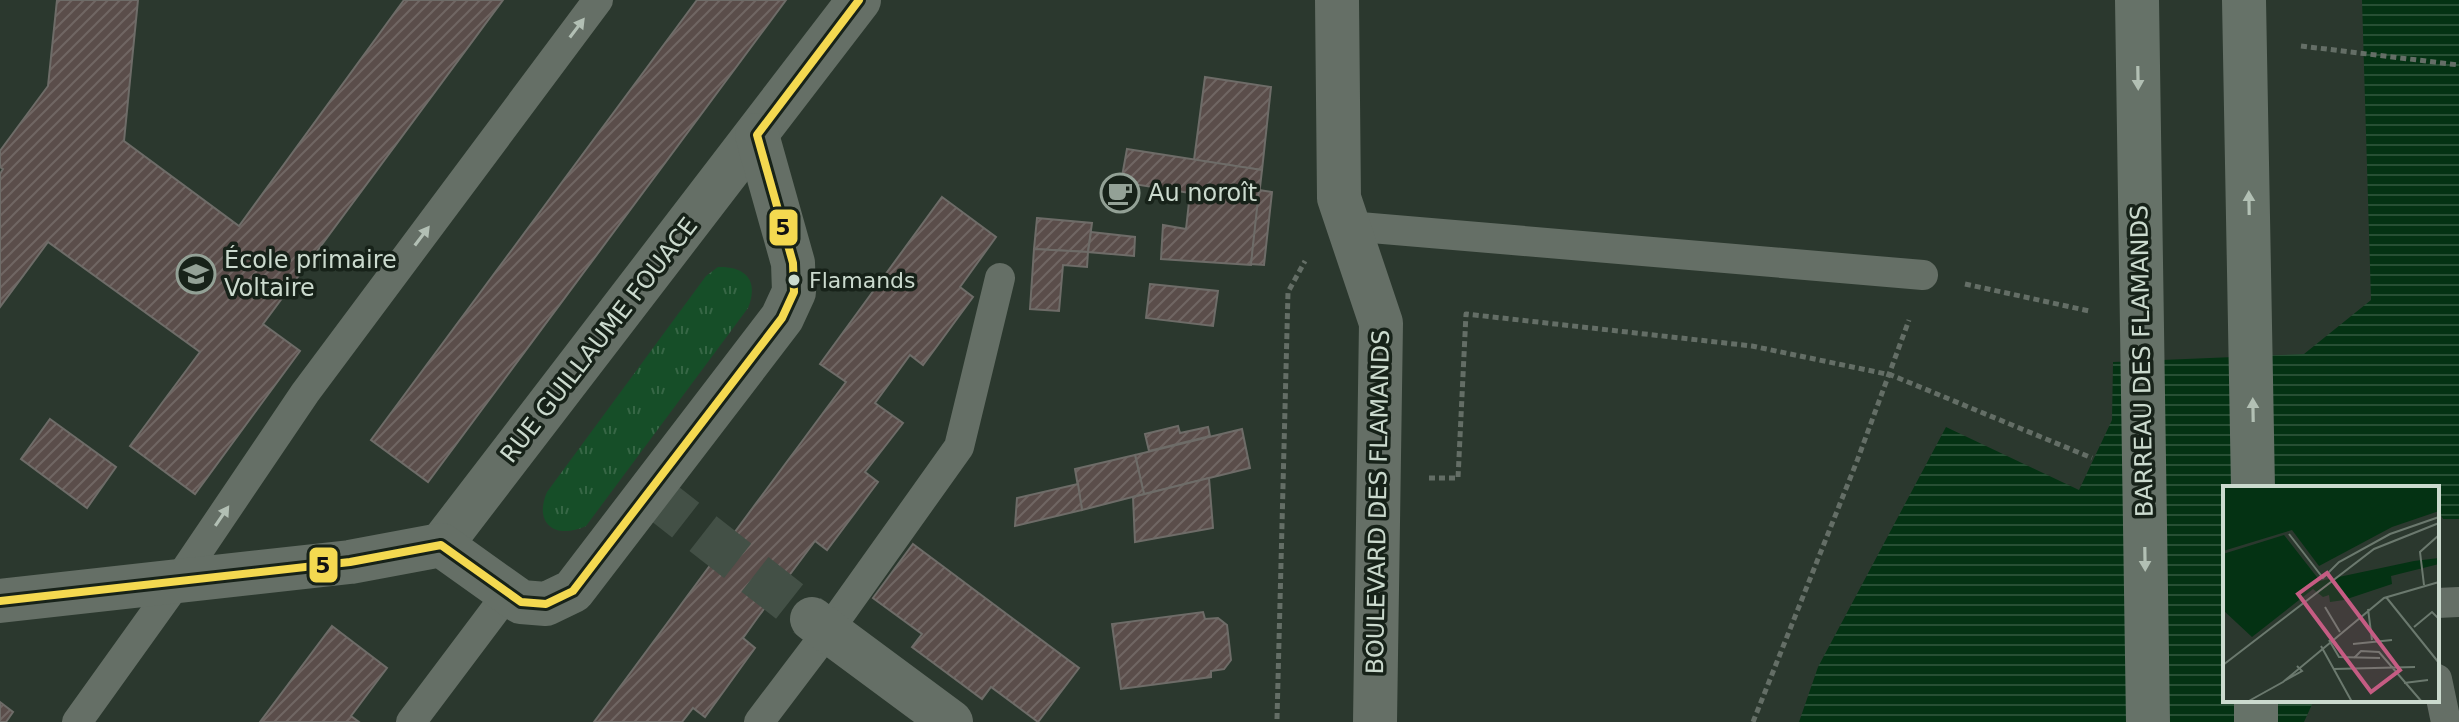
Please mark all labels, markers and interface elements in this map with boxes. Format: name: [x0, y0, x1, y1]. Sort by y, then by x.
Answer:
one-way arrow: [569, 17, 585, 39]
one-way arrow: [2132, 66, 2144, 91]
cafe icon: Au noroît: [1099, 172, 1141, 214]
place label: Au noroît: [1148, 179, 1257, 207]
one-way arrow: [2243, 190, 2256, 215]
street label: BARREAU DES FLAMANDS: [2125, 205, 2159, 517]
line badge: 5: [768, 208, 799, 247]
street label: RUE GUILLAUME FOUACE: [495, 212, 703, 468]
text: 5: [775, 215, 791, 240]
one-way arrow: [413, 226, 429, 247]
place label: École primaire Voltaire: [224, 245, 397, 302]
school or university icon: École primaire Voltaire: [175, 253, 217, 295]
place label: Flamands: [809, 268, 916, 293]
marker: Flamands: [786, 272, 802, 288]
street label: BOULEVARD DES FLAMANDS: [1361, 329, 1395, 675]
one-way arrow: [2246, 397, 2259, 422]
inset map: [2223, 486, 2439, 702]
one-way arrow: [214, 506, 229, 527]
line badge: 5: [308, 546, 339, 584]
one-way arrow: [2139, 547, 2152, 572]
text: 5: [315, 553, 331, 578]

